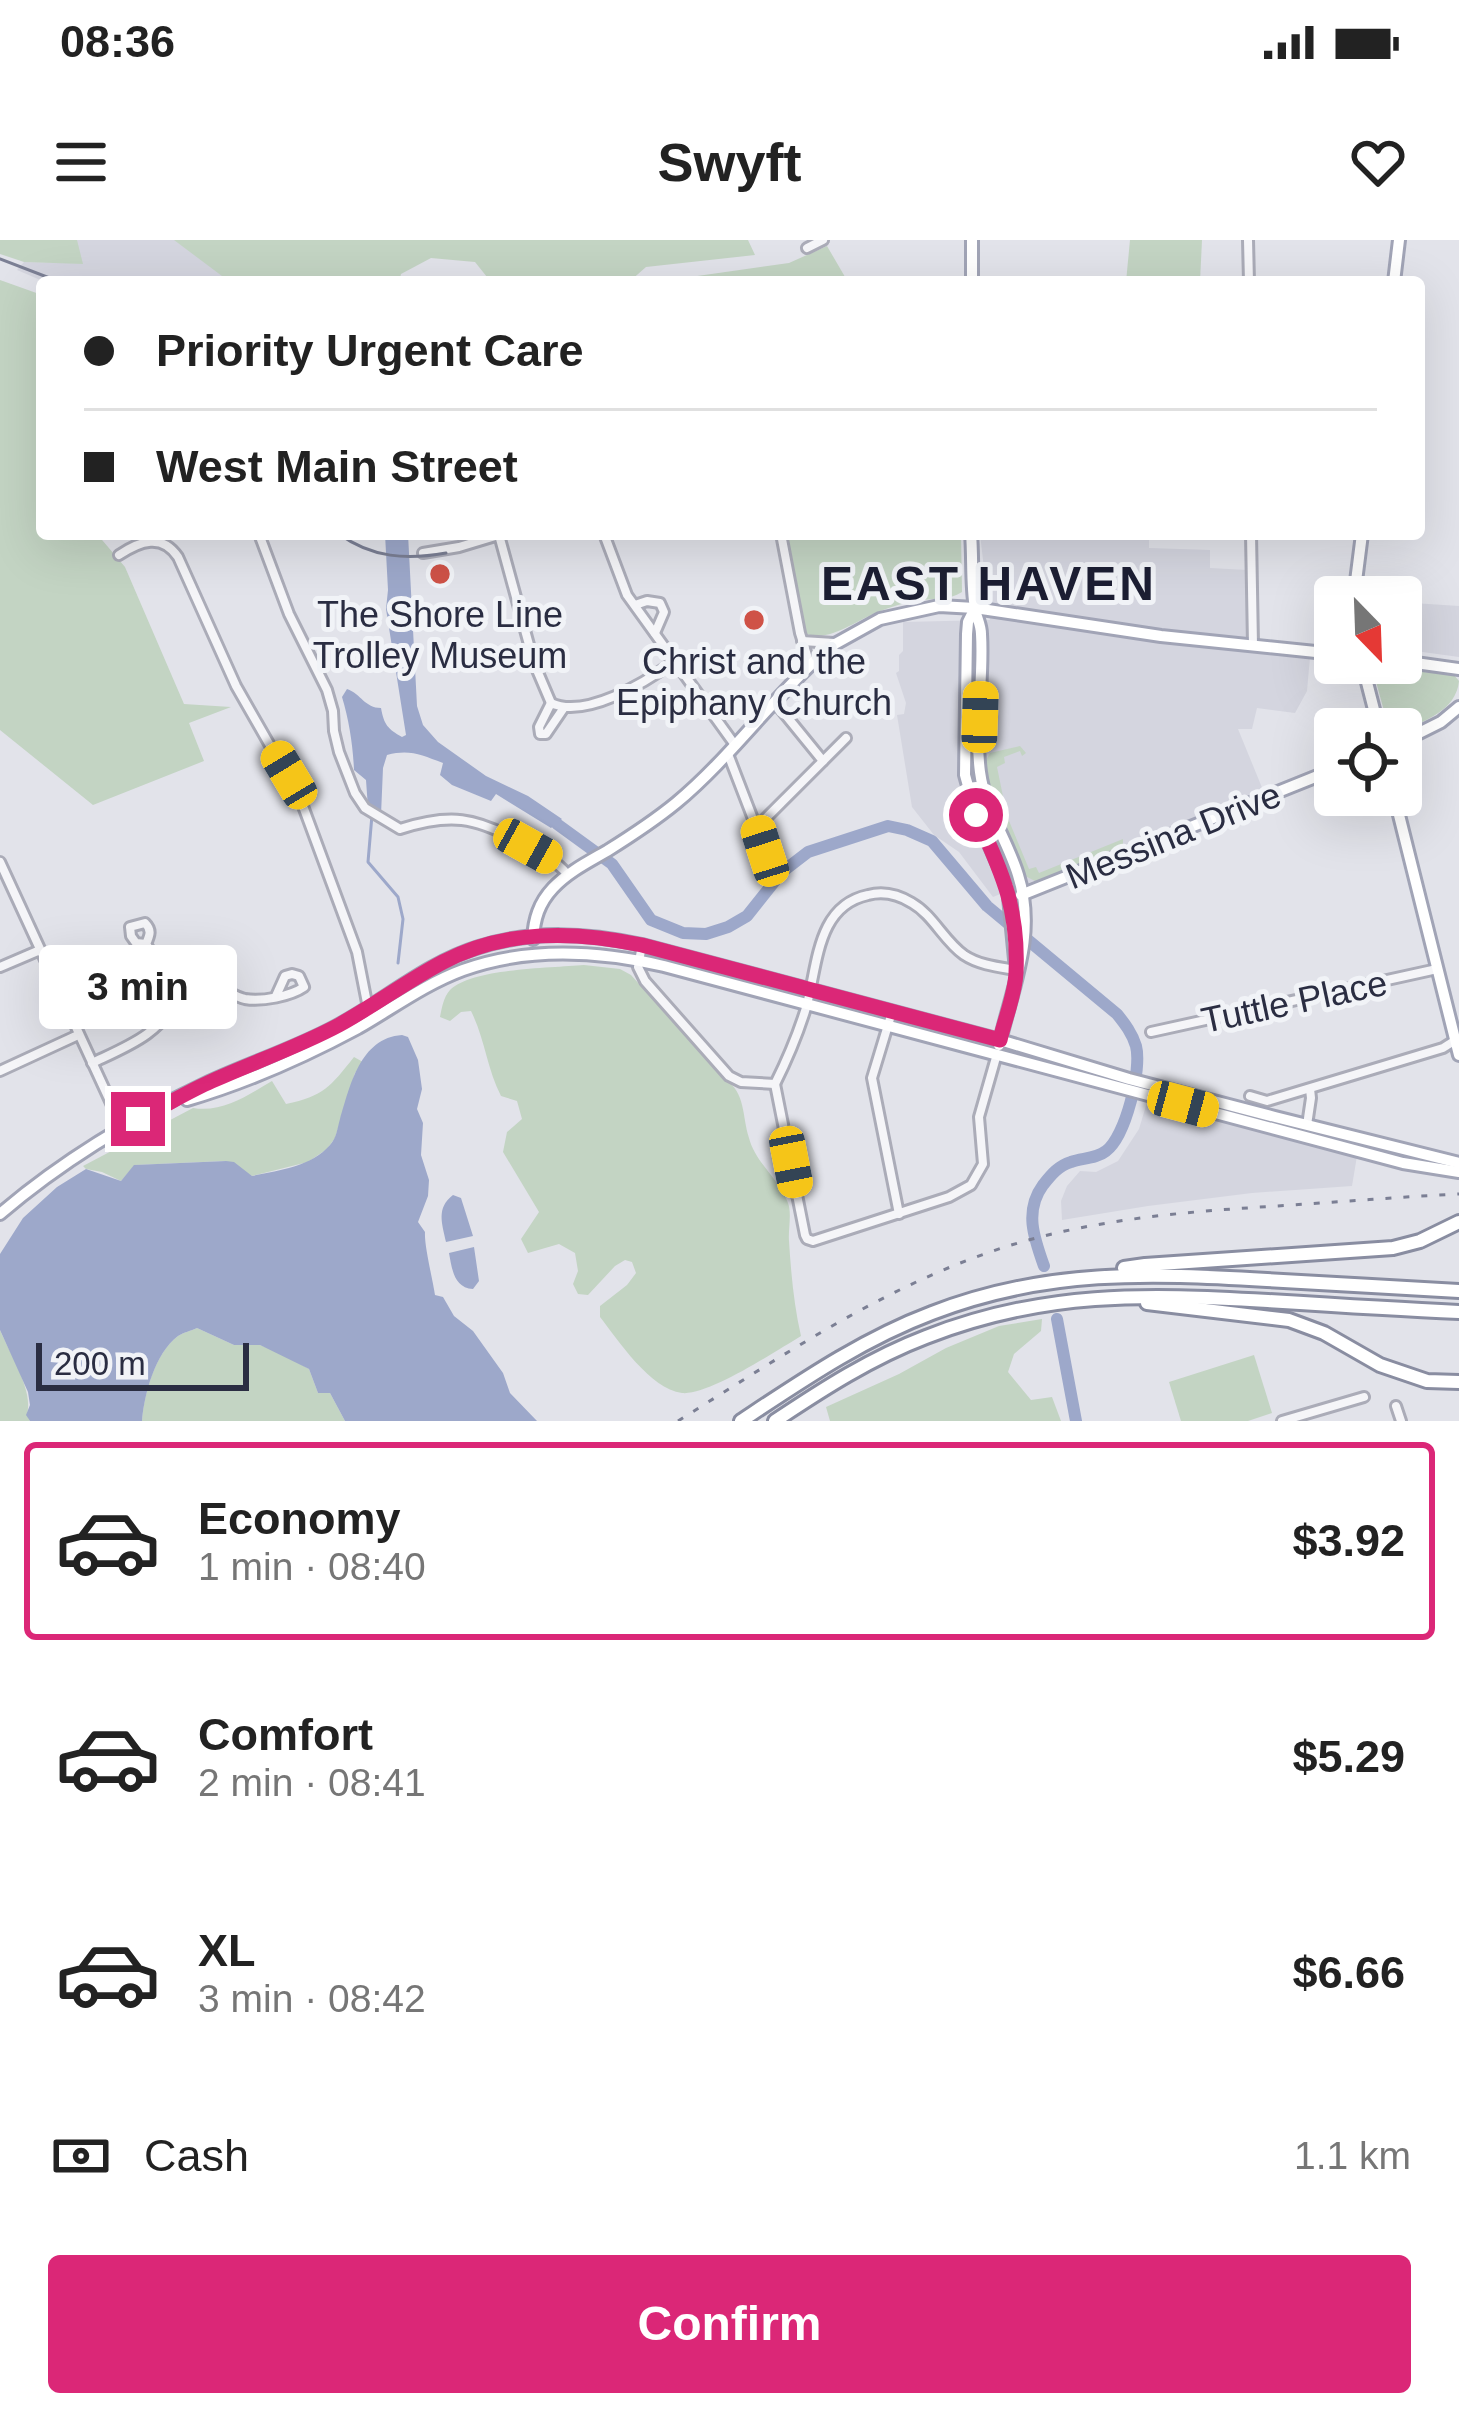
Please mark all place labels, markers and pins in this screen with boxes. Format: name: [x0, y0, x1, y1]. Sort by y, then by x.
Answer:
marker: The Shore Line Trolley Museum: [427, 561, 453, 587]
place label: The Shore Line Trolley Museum: [313, 594, 567, 676]
marker: Christ and the Epiphany Church: [741, 607, 767, 633]
place label: Christ and the Epiphany Church: [616, 641, 892, 723]

